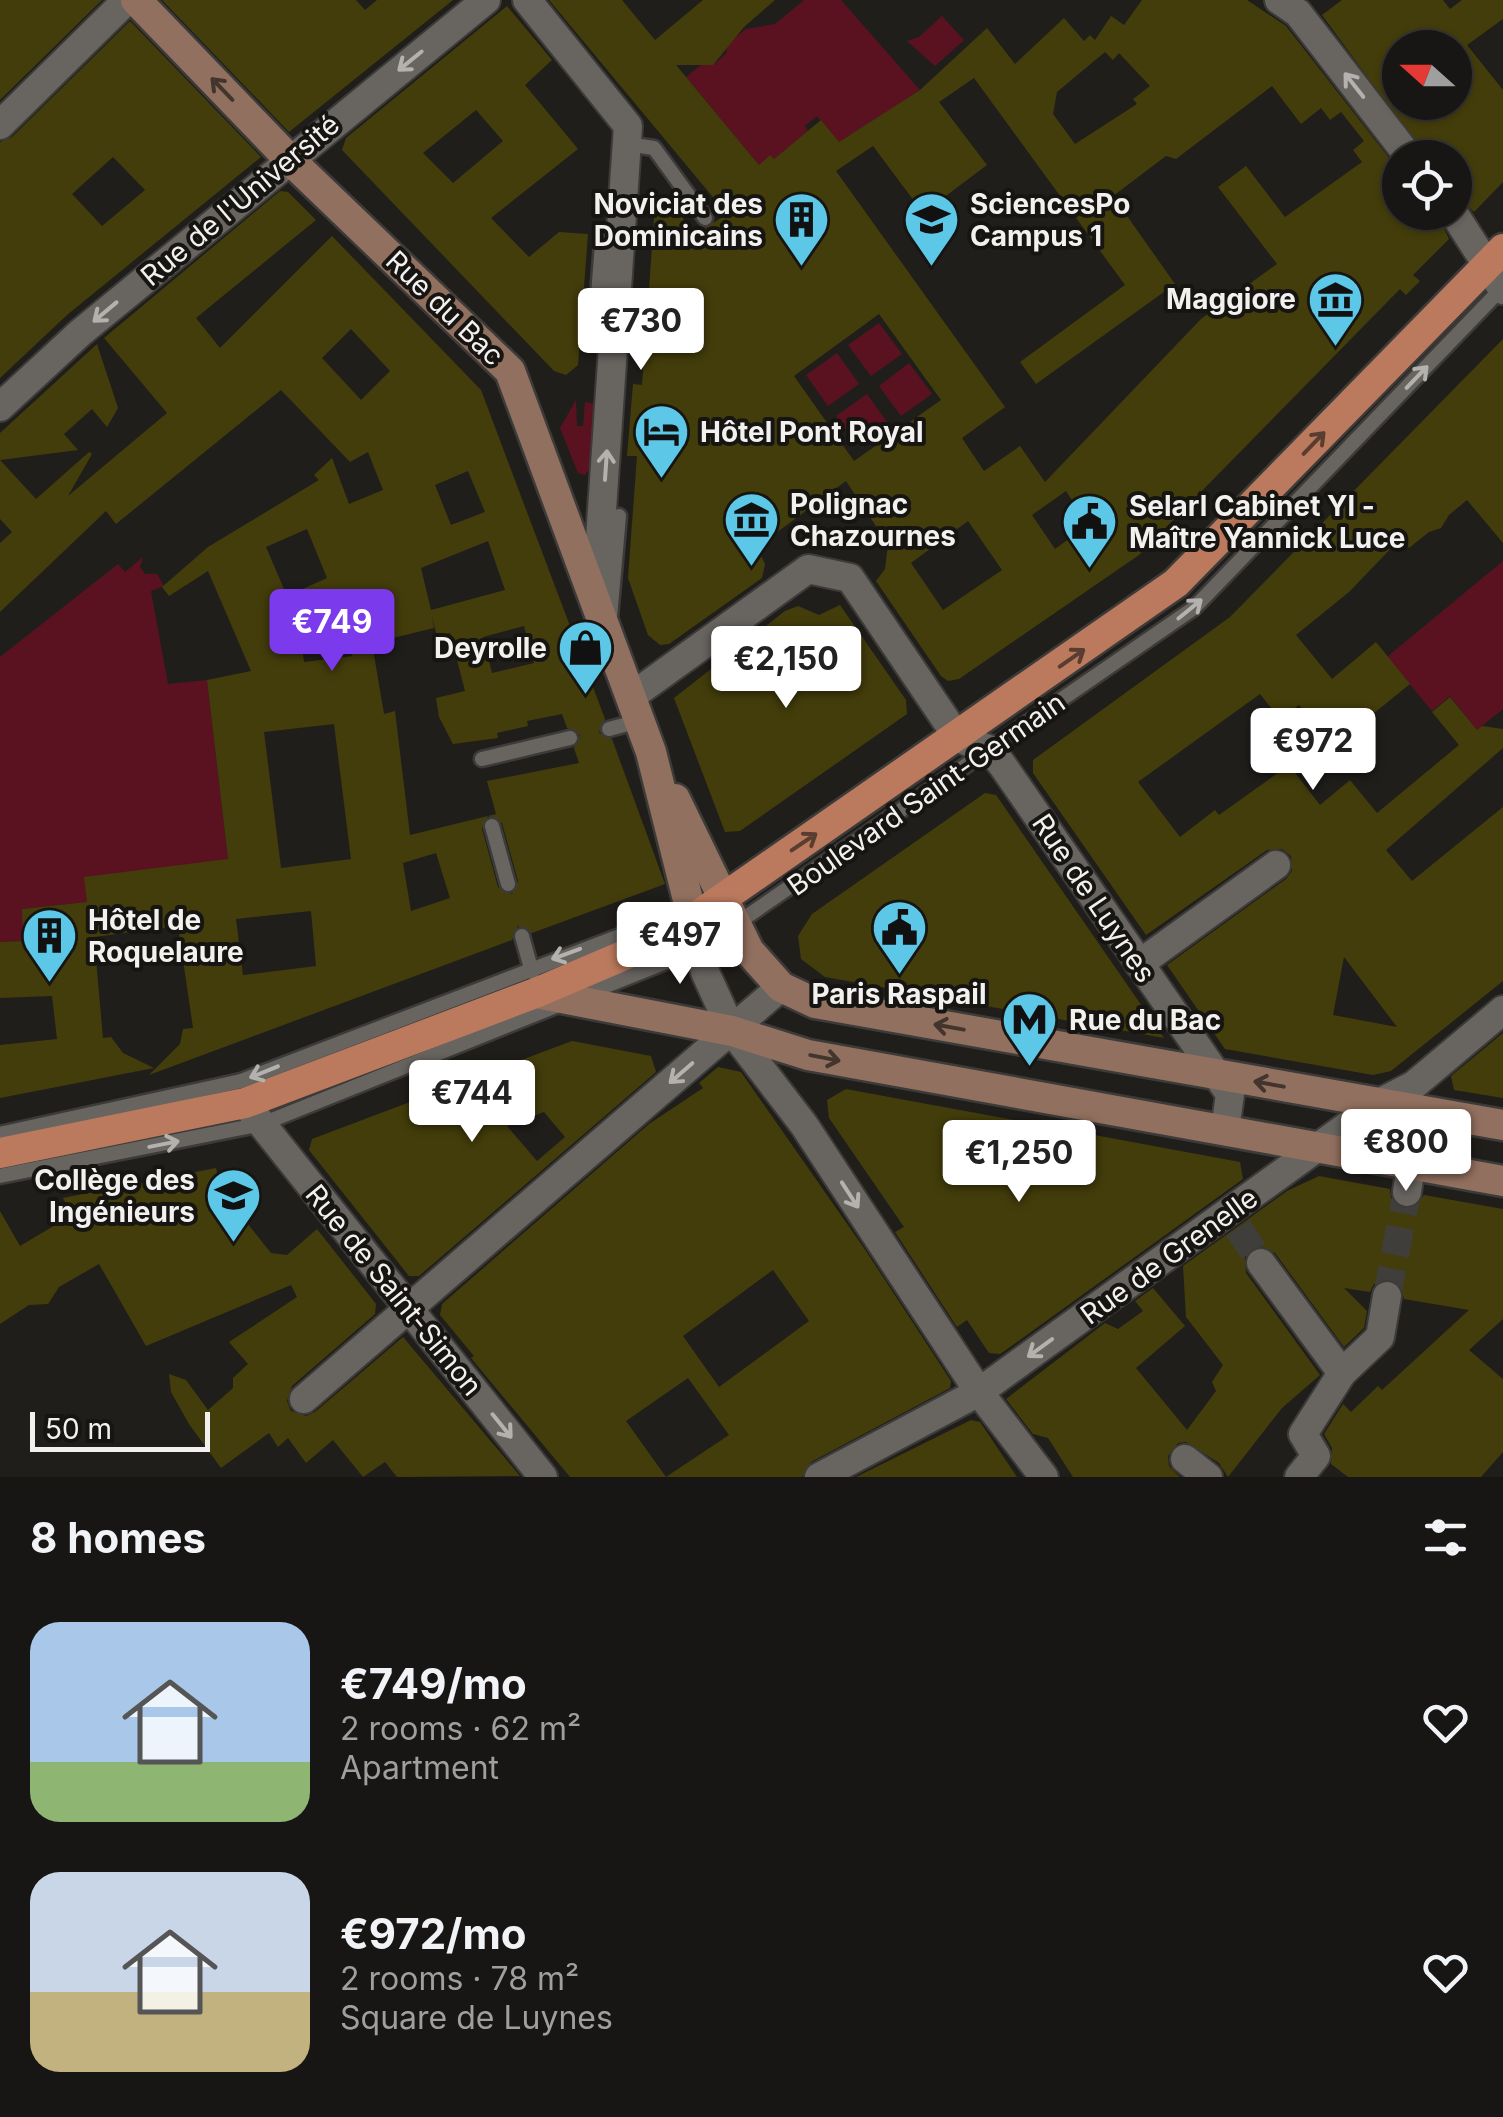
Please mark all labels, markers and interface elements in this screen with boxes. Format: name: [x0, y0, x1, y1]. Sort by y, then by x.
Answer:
north arrow: [1382, 30, 1472, 120]
map controls: [1382, 30, 1472, 230]
one-way arrow: [397, 50, 423, 72]
one-way arrow: [1343, 73, 1365, 99]
one-way arrow: [210, 77, 234, 101]
street label: Rue de l'Université: [134, 107, 346, 293]
button: locate: [1382, 140, 1472, 230]
place label: Noviciat des Dominicains: [593, 187, 763, 253]
place label: SciencesPo Campus 1: [970, 187, 1130, 253]
building icon: Noviciat des Dominicains: [772, 190, 832, 269]
school or university icon: SciencesPo Campus 1: [901, 190, 961, 269]
street label: Rue du Bac: [379, 244, 511, 372]
museum icon: Maggiore: [1305, 269, 1365, 348]
place label: Maggiore: [1166, 282, 1296, 316]
pin: €730: [582, 288, 700, 373]
one-way arrow: [92, 301, 118, 323]
text: €730: [600, 301, 682, 340]
one-way arrow: [1405, 365, 1429, 389]
hotel icon: Hôtel Pont Royal: [631, 402, 691, 481]
place label: Hôtel Pont Royal: [700, 415, 924, 449]
one-way arrow: [1302, 431, 1326, 455]
one-way arrow: [597, 450, 616, 482]
place label: Polignac Chazournes: [790, 487, 956, 553]
place label: Selarl Cabinet Yl - Maître Yannick Luce: [1129, 489, 1405, 555]
museum icon: Polignac Chazournes: [721, 490, 781, 569]
public building icon: Selarl Cabinet Yl - Maître Yannick Luce: [1060, 492, 1120, 571]
pin: €749: [273, 589, 391, 674]
one-way arrow: [1176, 598, 1202, 620]
text: €749: [291, 602, 373, 641]
shop icon: Deyrolle: [556, 618, 616, 697]
pin: €2,150: [705, 626, 867, 711]
place label: Deyrolle: [434, 631, 547, 665]
text: €2,150: [733, 639, 839, 678]
one-way arrow: [1058, 648, 1085, 669]
street label: Boulevard Saint-Germain: [781, 685, 1071, 903]
pin: €972: [1254, 708, 1372, 793]
text: €972: [1273, 721, 1353, 760]
street label: Rue de Luynes: [1025, 807, 1163, 989]
one-way arrow: [789, 832, 817, 853]
public building icon: Paris Raspail: [869, 898, 929, 977]
pin: €497: [621, 902, 739, 987]
place label: Hôtel de Roquelaure: [88, 903, 244, 969]
building icon: Hôtel de Roquelaure: [19, 906, 79, 985]
text: €497: [639, 915, 721, 954]
one-way arrow: [552, 946, 583, 964]
place label: Paris Raspail: [811, 977, 987, 1011]
metro station icon: Rue du Bac: [1000, 990, 1060, 1069]
place label: Rue du Bac: [1069, 1003, 1221, 1037]
one-way arrow: [933, 1017, 966, 1036]
one-way arrow: [808, 1049, 841, 1068]
pin: €744: [413, 1060, 531, 1145]
one-way arrow: [668, 1062, 694, 1084]
one-way arrow: [249, 1065, 279, 1083]
text: €744: [431, 1073, 513, 1112]
one-way arrow: [1253, 1074, 1286, 1093]
pin: €800: [1347, 1109, 1465, 1194]
pin: €1,250: [938, 1120, 1100, 1205]
text: €800: [1363, 1122, 1449, 1161]
one-way arrow: [147, 1133, 179, 1152]
text: €1,250: [965, 1133, 1073, 1172]
place label: Collège des Ingénieurs: [34, 1163, 195, 1229]
school or university icon: Collège des Ingénieurs: [204, 1166, 264, 1245]
street label: Rue de Saint-Simon: [299, 1178, 489, 1402]
street label: Rue de Grenelle: [1074, 1180, 1264, 1332]
one-way arrow: [839, 1181, 860, 1209]
one-way arrow: [1027, 1337, 1054, 1358]
scale bar: [30, 1407, 210, 1452]
text: 50 m: [45, 1412, 112, 1446]
one-way arrow: [491, 1412, 513, 1438]
icon: filters: [1418, 1510, 1473, 1565]
text: 8 homes: [30, 1512, 206, 1563]
text: €749/mo: [340, 1658, 527, 1709]
icon: home: [110, 1662, 230, 1782]
icon: heart: [1418, 1695, 1473, 1750]
text: 2 rooms · 62 m²: [340, 1709, 581, 1748]
text: Apartment: [340, 1748, 499, 1787]
text: €972/mo: [340, 1908, 526, 1959]
icon: home: [110, 1912, 230, 2032]
icon: heart: [1418, 1945, 1473, 2000]
text: 2 rooms · 78 m²: [340, 1959, 579, 1998]
text: Square de Luynes: [340, 1998, 613, 2037]

